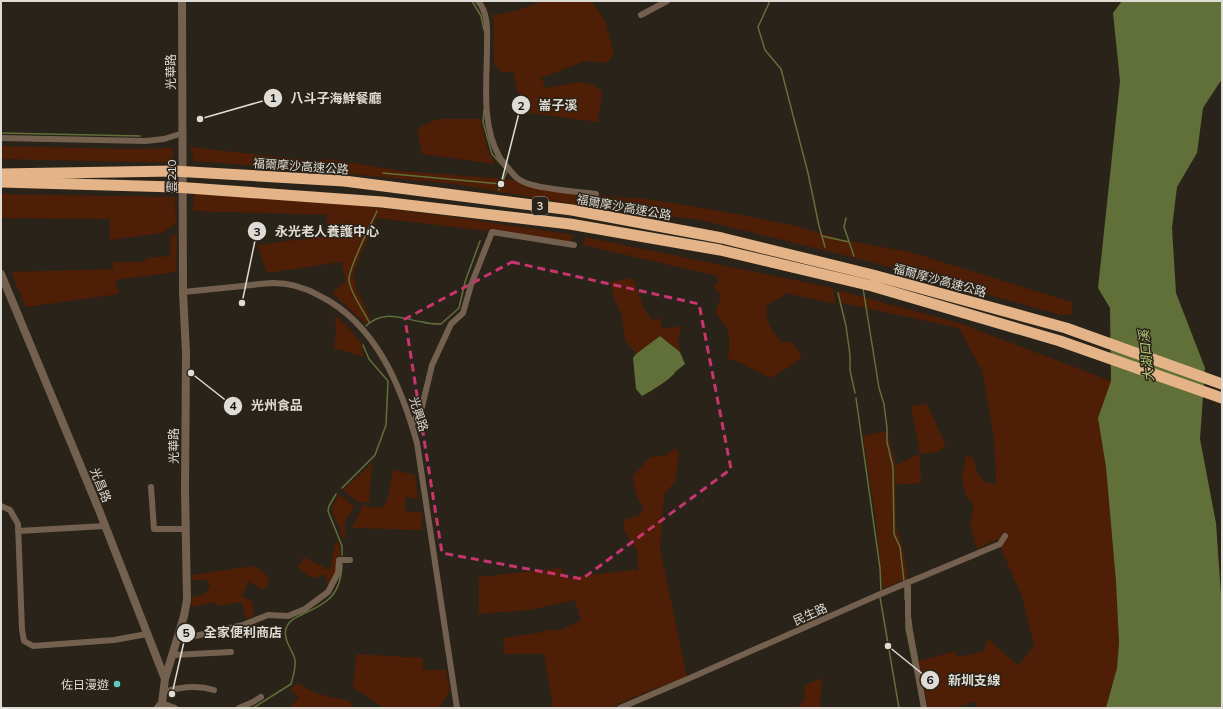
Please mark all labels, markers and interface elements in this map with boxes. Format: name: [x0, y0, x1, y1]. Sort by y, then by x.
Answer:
street label: 光華路: [163, 54, 178, 90]
callout: 八斗子海鮮餐廳: [263, 86, 390, 111]
text: 1: [269, 90, 277, 105]
text: 八斗子海鮮餐廳: [290, 90, 382, 106]
callout: 崙子溪: [511, 93, 586, 118]
text: 崙子溪: [538, 97, 578, 113]
text: 2: [517, 98, 525, 113]
street label: 福爾摩沙高速公路: [253, 155, 349, 177]
street label: 雲210: [164, 159, 179, 193]
street label: 福爾摩沙高速公路: [575, 191, 673, 223]
road number: 3: [532, 197, 548, 215]
callout: 永光老人養護中心: [247, 219, 387, 244]
text: 永光老人養護中心: [275, 223, 379, 239]
text: 3: [253, 224, 261, 239]
street label: 福爾摩沙高速公路: [892, 260, 988, 300]
water label: 大湖口溪: [1135, 327, 1157, 383]
callout: 光州食品: [223, 393, 311, 418]
street label: 光興路: [406, 395, 432, 433]
text: 光州食品: [251, 397, 303, 413]
text: 4: [229, 398, 237, 413]
street label: 光華路: [166, 428, 181, 464]
street label: 光昌路: [87, 465, 115, 505]
street label: 民生路: [790, 600, 830, 628]
callout: 全家便利商店: [176, 620, 290, 645]
text: 全家便利商店: [204, 624, 282, 640]
text: 5: [182, 625, 190, 640]
callout: 新圳支線: [920, 668, 1008, 693]
text: 6: [926, 672, 934, 687]
text: 新圳支線: [948, 672, 1001, 688]
place label: 佐日漫遊: [61, 677, 109, 692]
marker: 佐日漫遊: [112, 679, 122, 689]

